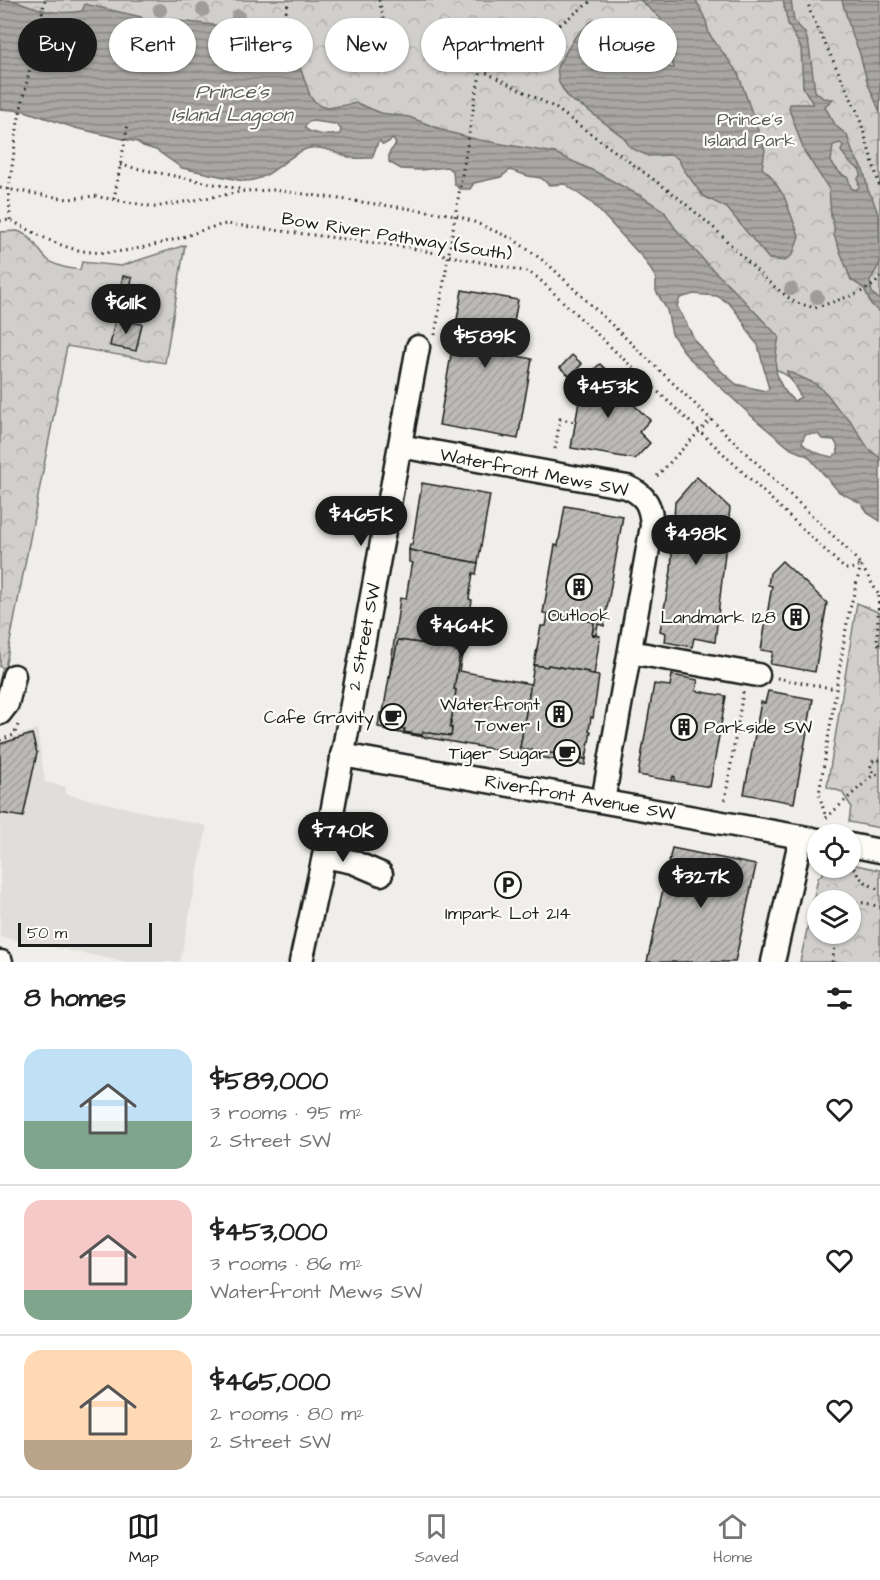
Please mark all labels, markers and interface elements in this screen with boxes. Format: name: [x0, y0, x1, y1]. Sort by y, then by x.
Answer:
chip: Buy: [18, 18, 97, 72]
chip: Rent: [109, 18, 196, 72]
chip: Filters: [208, 18, 313, 72]
chip: New: [325, 18, 409, 72]
chip: Apartment: [421, 18, 566, 72]
chip: House: [578, 18, 677, 72]
water label: Prince's Island Lagoon: [171, 78, 295, 130]
park label: Prince's Island Park: [705, 107, 795, 153]
street label: Bow River Pathway (South): [280, 206, 514, 268]
pin: $611K: [84, 284, 168, 335]
text: $611K: [106, 289, 146, 317]
pin: $589K: [443, 318, 527, 369]
text: $589K: [454, 323, 516, 351]
pin: $453K: [566, 368, 650, 419]
text: $453K: [577, 373, 639, 401]
street label: Waterfront Mews SW: [438, 442, 630, 503]
pin: $465K: [319, 496, 403, 547]
text: $465K: [329, 501, 393, 529]
pin: $498K: [654, 515, 738, 566]
text: $498K: [665, 520, 727, 548]
building icon: Outlook: [564, 572, 594, 602]
street label: 2 Street SW: [342, 581, 387, 693]
building icon: Landmark 128: [781, 602, 811, 632]
place label: Outlook: [548, 603, 610, 628]
place label: Landmark 128: [661, 605, 776, 630]
pin: $464K: [420, 607, 504, 658]
text: $464K: [430, 612, 494, 640]
place label: Waterfront Tower I: [440, 692, 541, 738]
building icon: Waterfront Tower I: [544, 699, 574, 729]
cafe icon: Cafe Gravity: [378, 702, 408, 732]
place label: Cafe Gravity: [264, 705, 374, 731]
building icon: Parkside SW: [669, 712, 699, 742]
place label: Parkside SW: [704, 715, 812, 740]
cafe icon: Tiger Sugar: [552, 738, 582, 768]
place label: Tiger Sugar: [449, 741, 548, 767]
street label: Riverfront Avenue SW: [483, 768, 677, 827]
pin: $740K: [301, 812, 385, 863]
text: $740K: [312, 817, 374, 845]
map controls: [807, 824, 861, 944]
button: locate: [807, 824, 861, 878]
pin: $327K: [659, 858, 743, 909]
text: $327K: [672, 863, 730, 891]
parking icon: Impark Lot 214: [493, 870, 523, 900]
button: layers: [807, 890, 861, 944]
place label: Impark Lot 214: [445, 901, 571, 926]
scale bar: [18, 920, 152, 947]
text: 50 m: [27, 922, 67, 944]
text: 8 homes: [24, 980, 126, 1016]
icon: filters: [823, 982, 856, 1015]
text: $589,000: [210, 1063, 328, 1099]
icon: home: [72, 1073, 144, 1145]
icon: heart: [823, 1093, 856, 1126]
text: 3 rooms · 95 m²: [210, 1099, 363, 1127]
text: 2 Street SW: [210, 1127, 331, 1155]
text: $453,000: [210, 1214, 328, 1250]
icon: home: [72, 1224, 144, 1296]
icon: heart: [823, 1244, 856, 1277]
text: 3 rooms · 86 m²: [210, 1250, 363, 1278]
text: Waterfront Mews SW: [210, 1278, 422, 1306]
text: $465,000: [210, 1364, 331, 1400]
icon: home: [72, 1374, 144, 1446]
icon: heart: [823, 1394, 856, 1427]
text: 2 rooms · 80 m²: [210, 1400, 364, 1428]
text: 2 Street SW: [210, 1428, 331, 1456]
tab: Map: [127, 1510, 160, 1568]
tab: Saved: [415, 1510, 458, 1568]
tab: Home: [713, 1510, 753, 1568]

